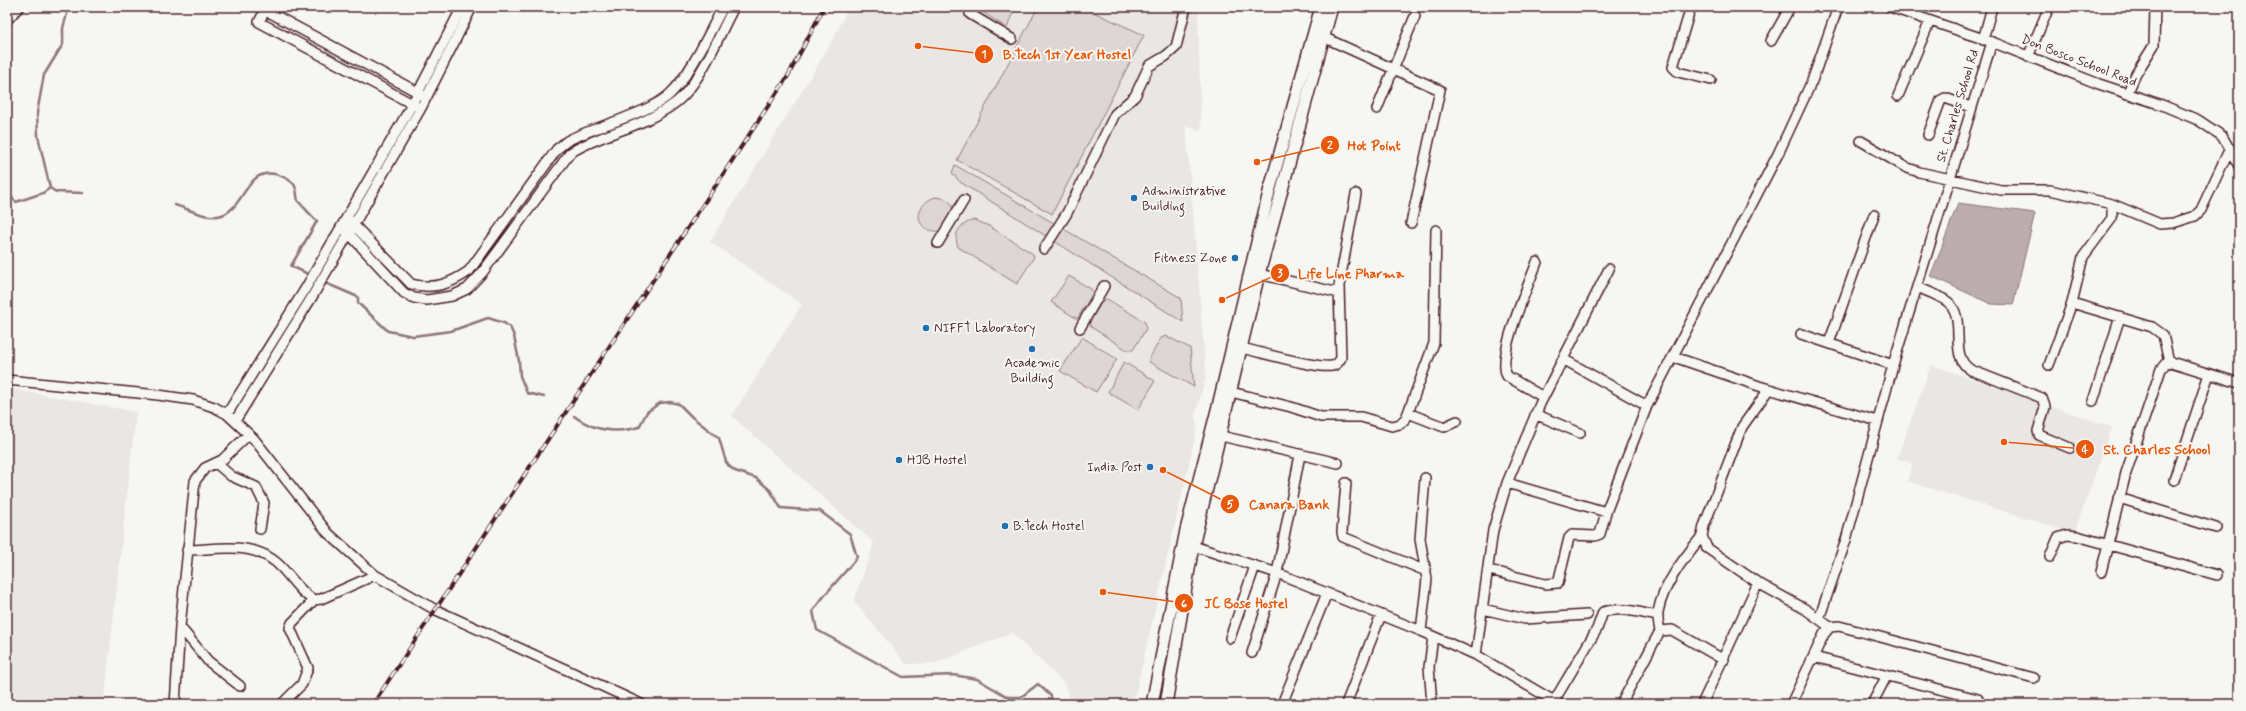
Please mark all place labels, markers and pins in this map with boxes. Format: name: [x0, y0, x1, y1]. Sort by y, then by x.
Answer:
callout: B.Tech 1st Year Hostel: [974, 41, 1139, 67]
callout: Hot Point: [1320, 132, 1409, 158]
place label: Administrative Building: [1142, 183, 1226, 217]
marker: Administrative Building: [1129, 193, 1139, 203]
place label: Fitness Zone: [1154, 250, 1227, 267]
marker: Fitness Zone: [1230, 253, 1240, 263]
callout: Life Line Pharma: [1270, 260, 1412, 286]
place label: NIFFT Laboratory: [934, 320, 1035, 337]
marker: NIFFT Laboratory: [921, 323, 931, 333]
marker: Academic Building: [1027, 344, 1037, 354]
place label: Academic Building: [1004, 355, 1060, 389]
callout: St. Charles School: [2075, 436, 2218, 462]
place label: HJB Hostel: [907, 452, 967, 469]
marker: HJB Hostel: [894, 455, 904, 465]
place label: India Post: [1087, 459, 1142, 476]
marker: India Post: [1145, 462, 1155, 472]
callout: Canara Bank: [1220, 491, 1337, 517]
place label: B.Tech Hostel: [1013, 518, 1084, 535]
marker: B.Tech Hostel: [1000, 521, 1010, 531]
callout: JC Bose Hostel: [1174, 590, 1297, 616]

